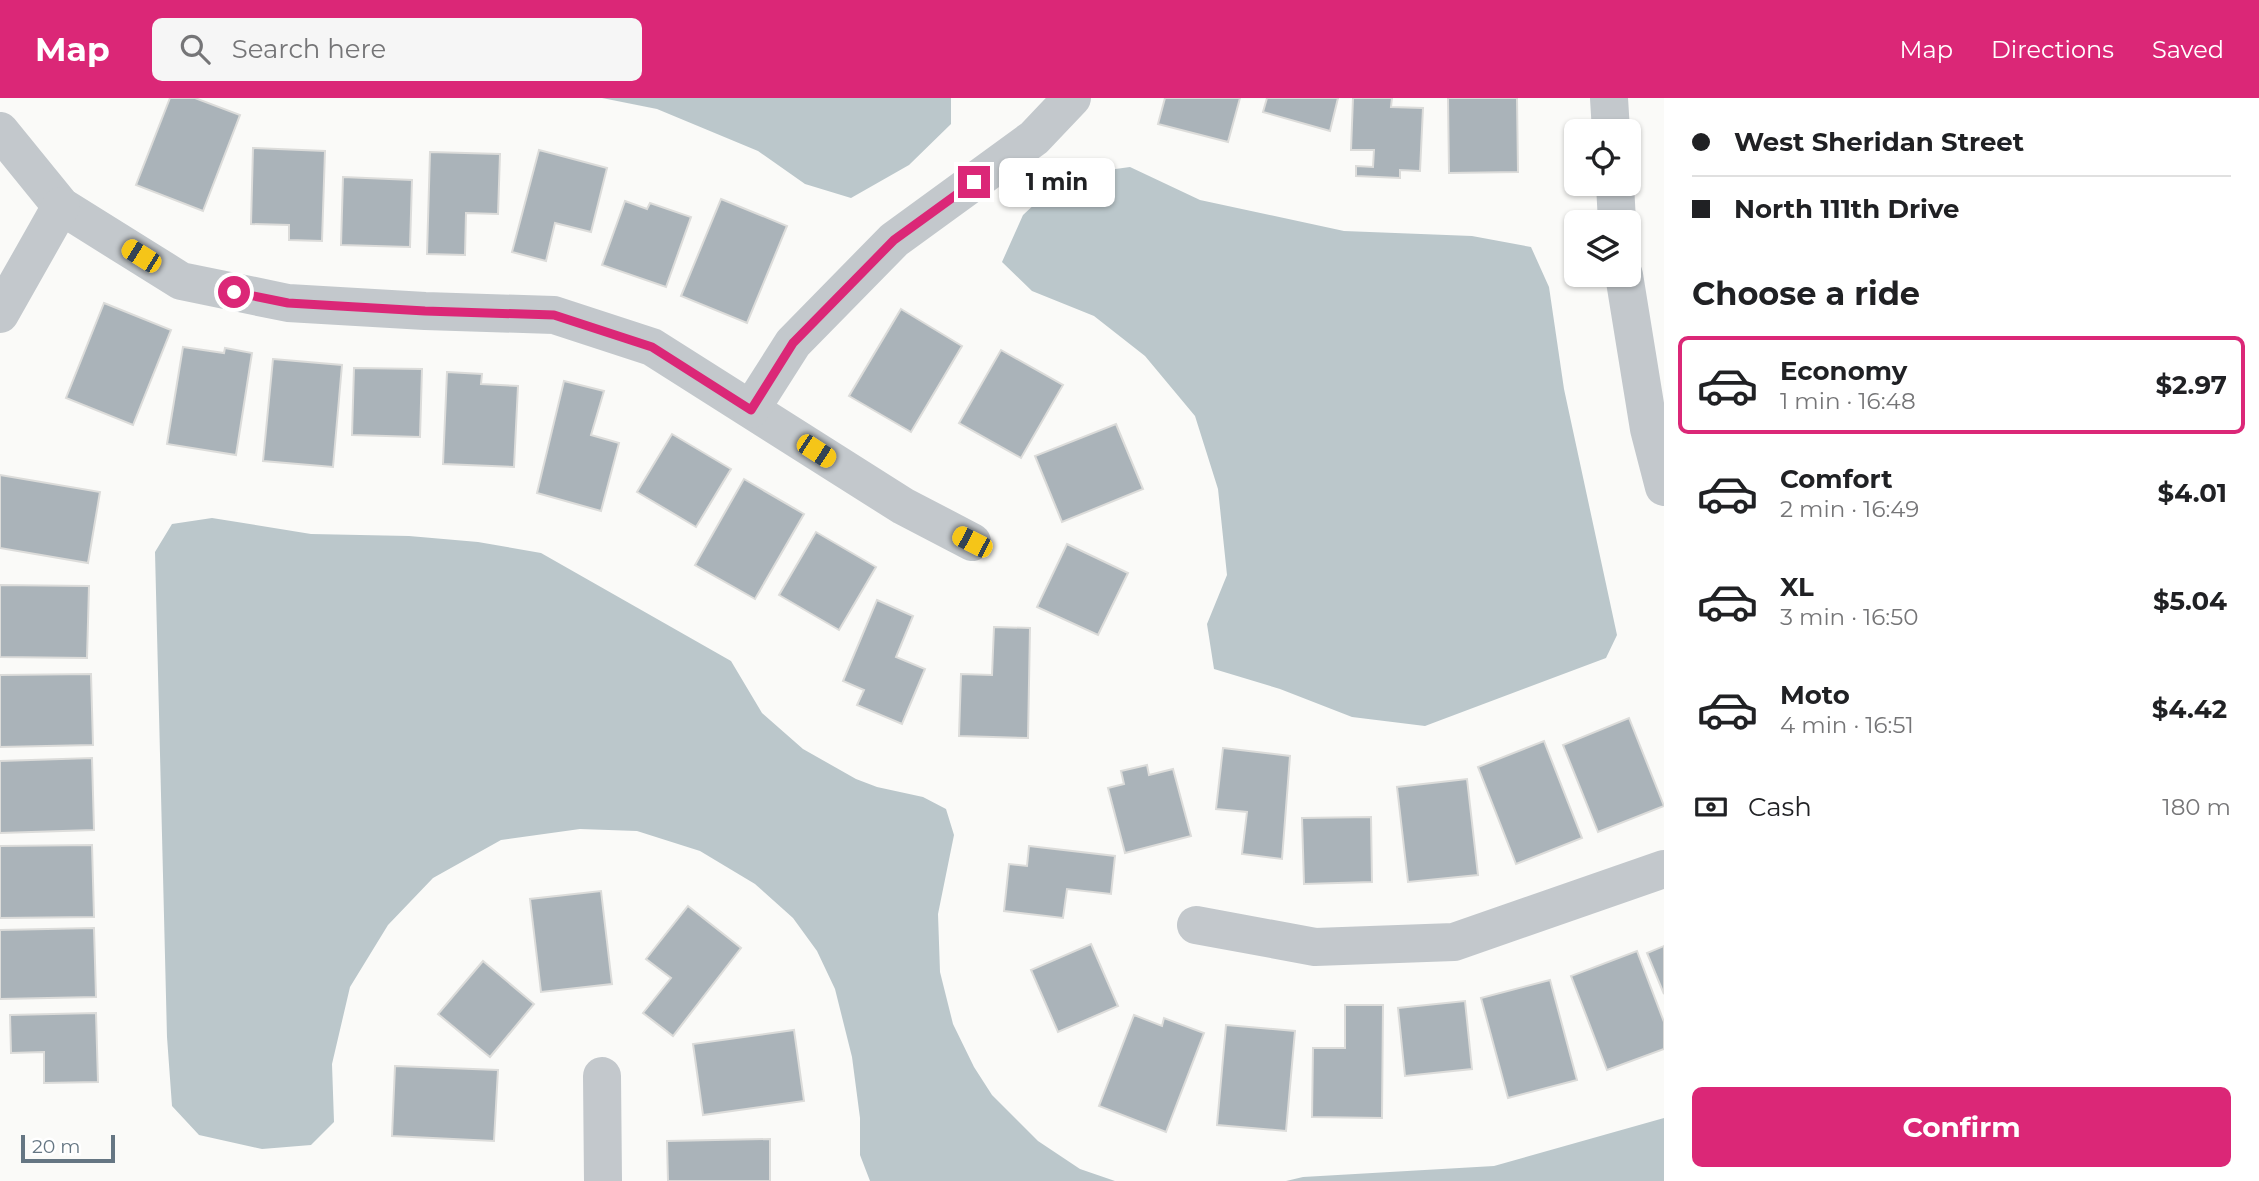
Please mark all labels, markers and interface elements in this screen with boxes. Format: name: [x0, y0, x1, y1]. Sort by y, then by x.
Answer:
search box: [152, 18, 642, 81]
text: Map: [35, 29, 110, 69]
icon: search: [176, 30, 214, 68]
text: Search here: [232, 33, 386, 65]
text: Map: [1900, 35, 1953, 64]
text: Directions: [1991, 35, 2114, 64]
text: Saved: [2152, 35, 2224, 64]
map controls: [1564, 119, 1641, 287]
button: locate: [1564, 119, 1641, 196]
text: West Sheridan Street: [1734, 126, 2024, 158]
callout: 1 min: [998, 158, 1114, 206]
route end: [958, 166, 990, 198]
text: 1 min: [1026, 168, 1088, 196]
text: North 111th Drive: [1734, 193, 1959, 225]
button: layers: [1564, 210, 1641, 287]
car: [118, 236, 165, 276]
text: Choose a ride: [1692, 274, 1920, 313]
route start: [218, 276, 250, 308]
icon: car: [1696, 354, 1759, 417]
text: Economy: [1780, 355, 1907, 387]
text: $2.97: [2155, 369, 2227, 401]
text: 1 min · 16:48: [1780, 387, 1916, 415]
car: [793, 431, 840, 471]
icon: car: [1696, 462, 1759, 525]
text: Comfort: [1780, 463, 1892, 495]
text: $4.01: [2158, 477, 2227, 509]
text: 2 min · 16:49: [1780, 495, 1919, 523]
car: [949, 523, 996, 561]
icon: car: [1696, 570, 1759, 633]
text: XL: [1780, 571, 1814, 603]
text: $5.04: [2153, 585, 2227, 617]
text: 3 min · 16:50: [1780, 603, 1918, 631]
icon: car: [1696, 678, 1759, 741]
text: Moto: [1780, 679, 1850, 711]
text: $4.42: [2152, 693, 2227, 725]
text: 4 min · 16:51: [1780, 711, 1914, 739]
icon: cash: [1692, 788, 1730, 826]
text: Cash: [1748, 791, 1812, 823]
text: 180 m: [2162, 793, 2231, 821]
button: Confirm: [1692, 1087, 2231, 1167]
scale bar: [21, 1132, 116, 1164]
text: 20 m: [32, 1135, 80, 1158]

